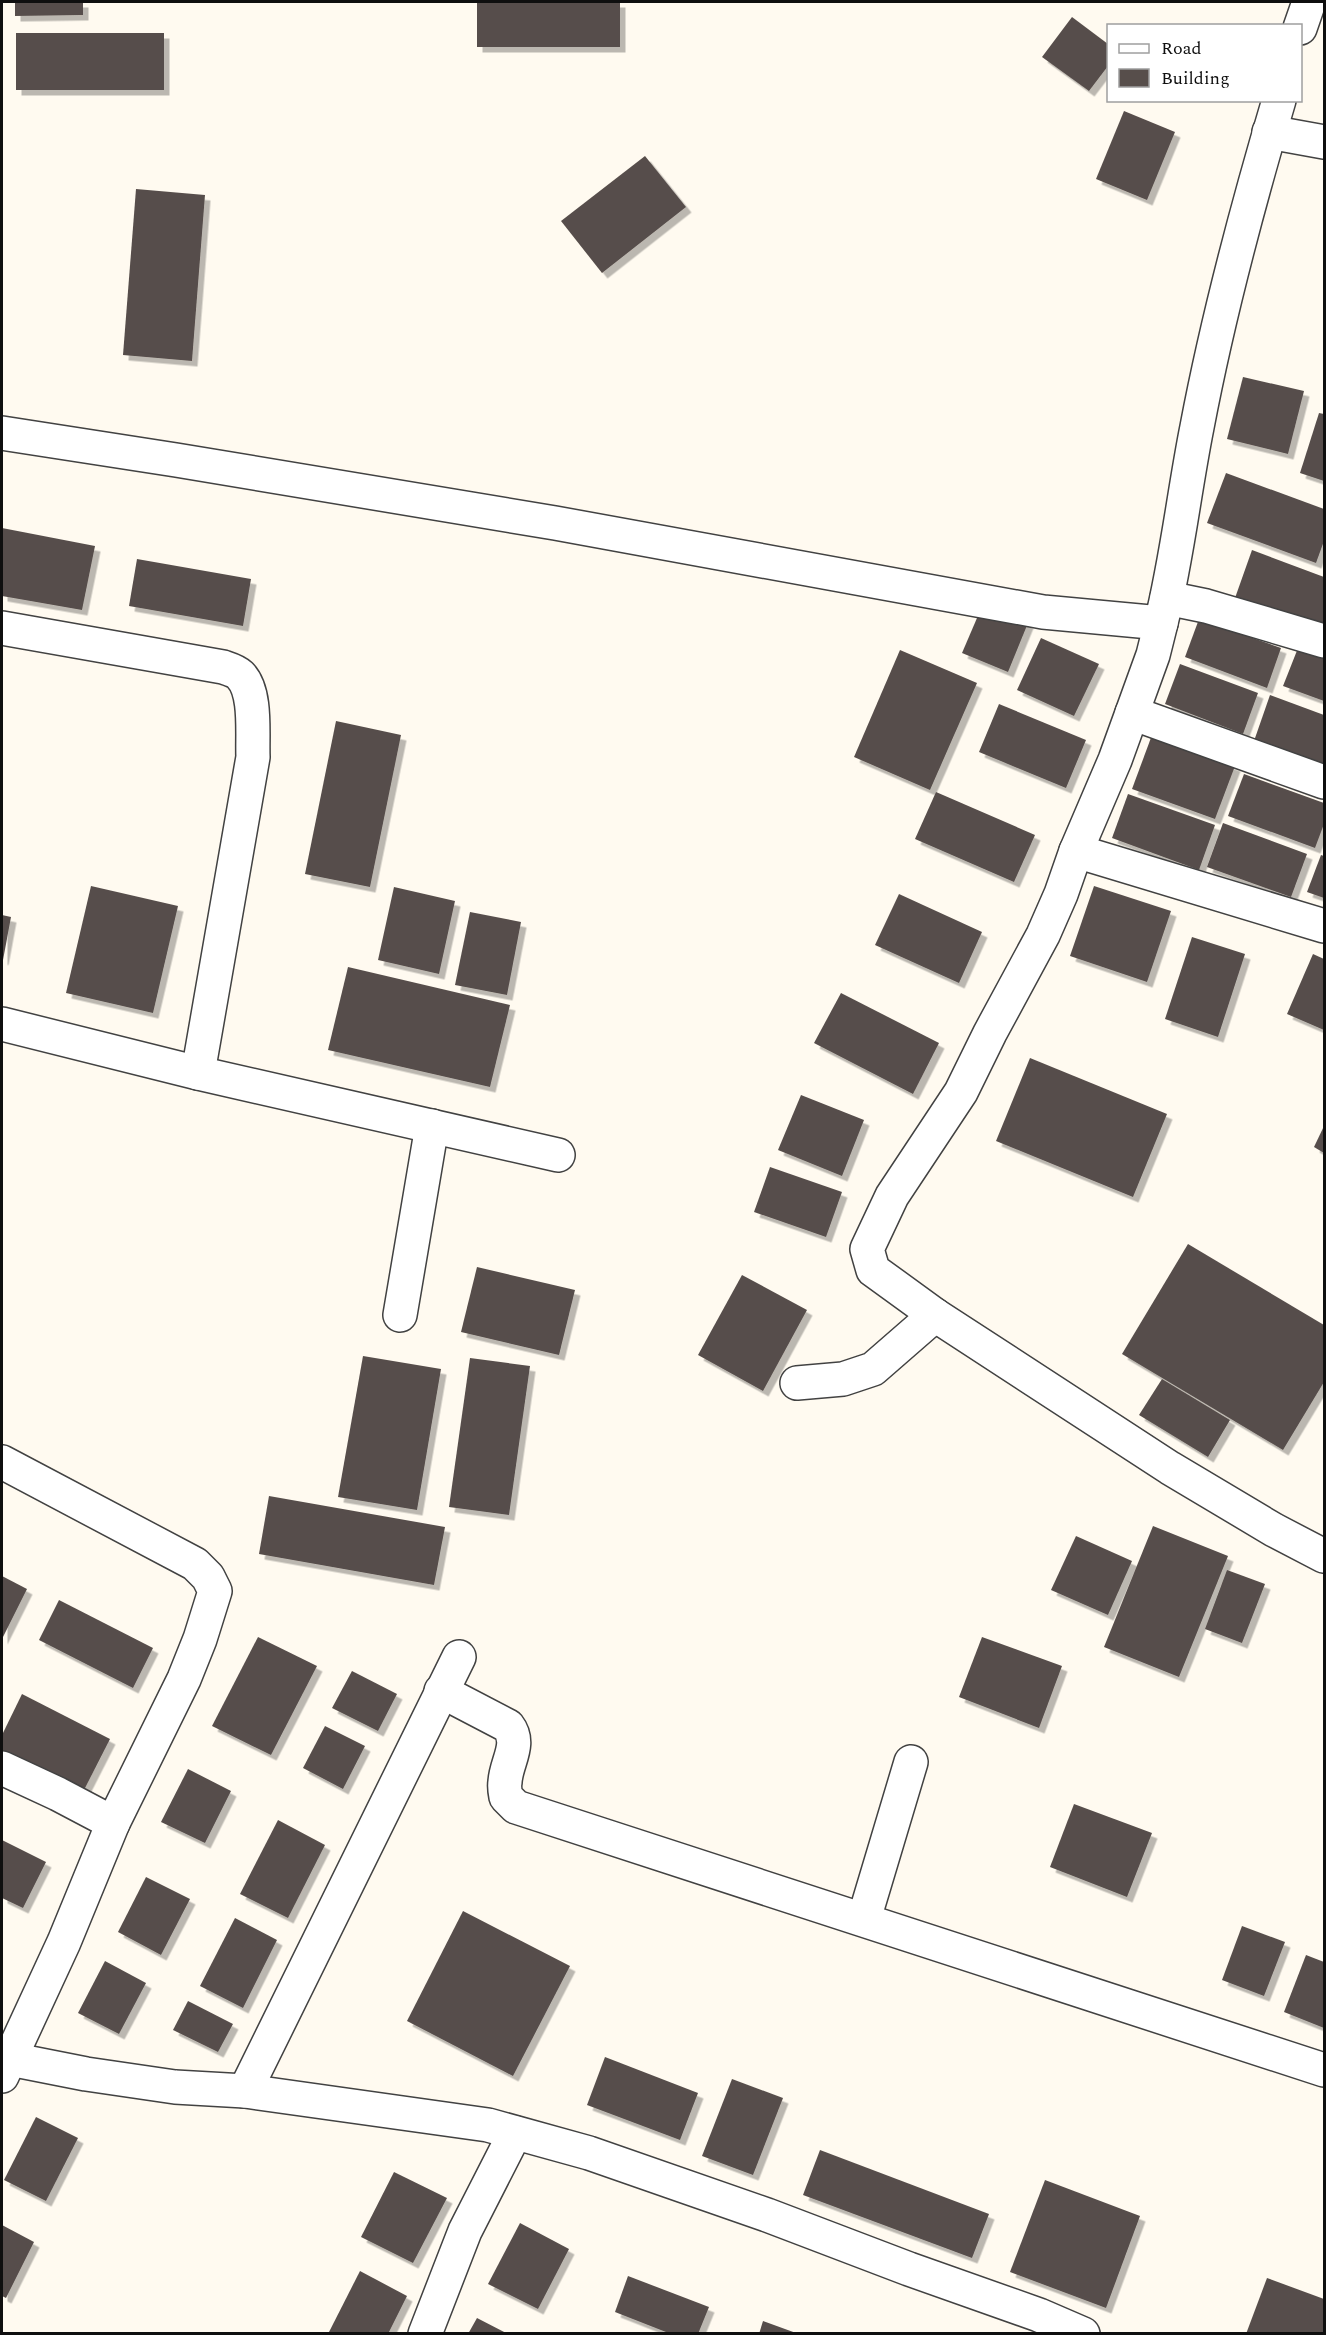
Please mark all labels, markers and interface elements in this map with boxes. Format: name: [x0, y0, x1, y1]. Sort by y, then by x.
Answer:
legend: [1107, 24, 1302, 102]
text: Road: [1161, 35, 1202, 62]
text: Building: [1161, 65, 1230, 92]

